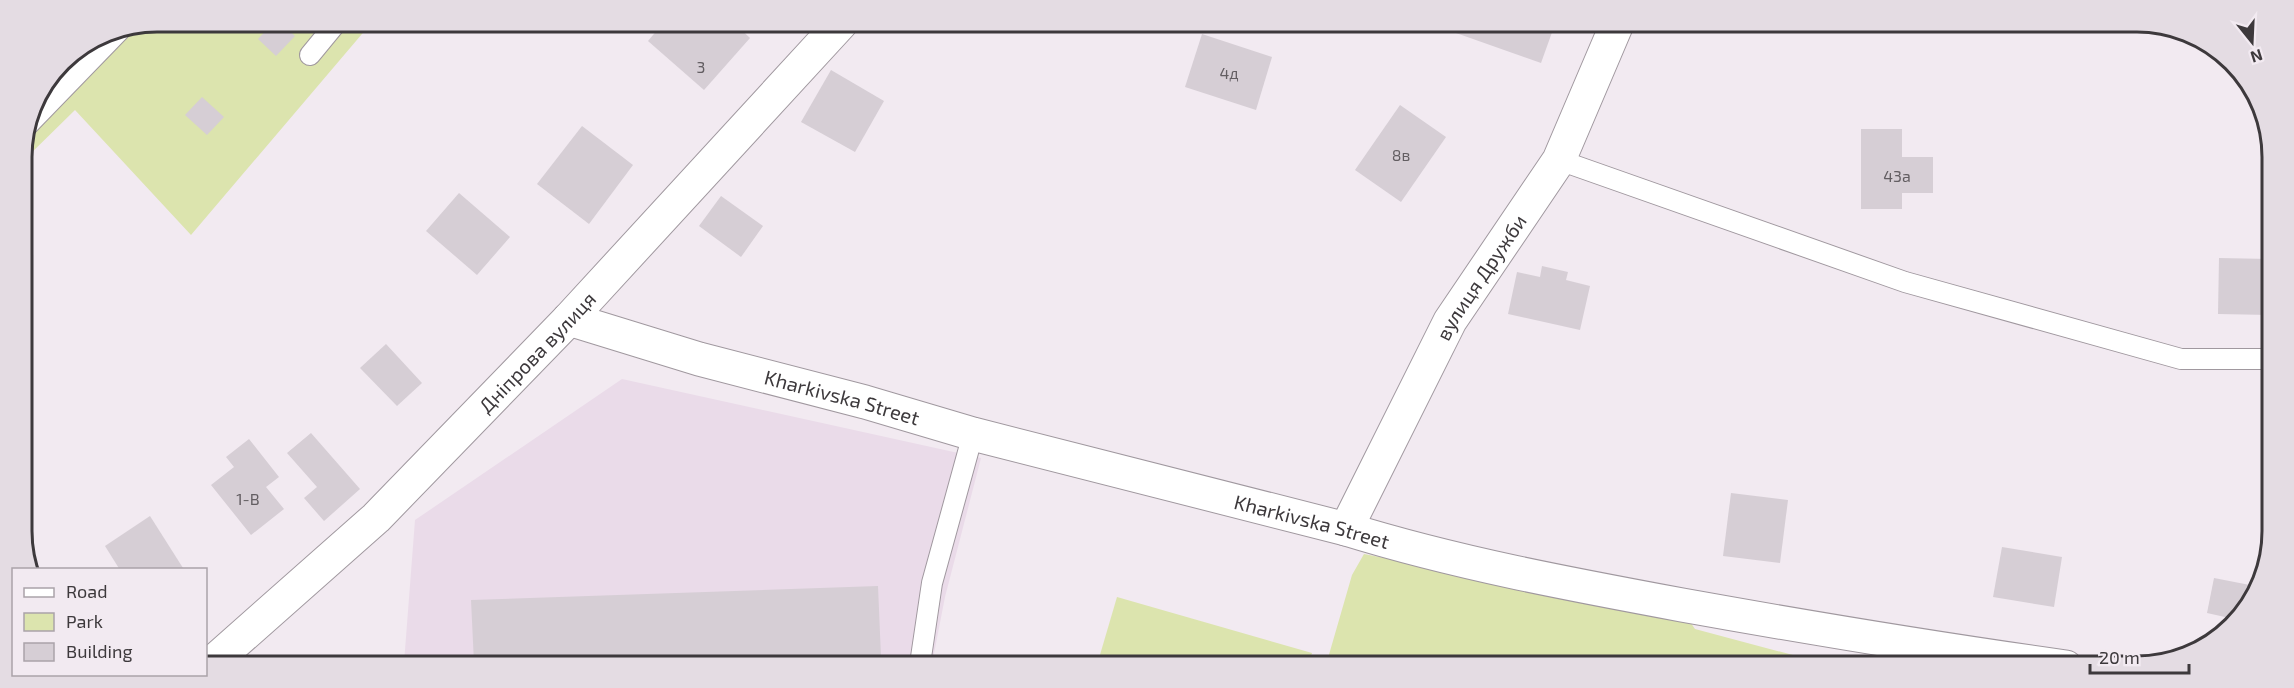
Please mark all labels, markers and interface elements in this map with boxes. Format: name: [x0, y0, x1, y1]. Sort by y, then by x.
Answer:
north arrow: [2222, 12, 2282, 72]
text: N: [2248, 46, 2265, 68]
house number: 3: [697, 57, 705, 76]
house number: 4д: [1219, 63, 1239, 82]
house number: 8в: [1392, 145, 1410, 164]
house number: 43а: [1883, 166, 1911, 185]
street label: вулиця Дружби: [1430, 209, 1531, 344]
street label: Дніпрова вулиця: [473, 287, 600, 417]
street label: Kharkivska Street: [762, 364, 923, 430]
house number: 1-В: [236, 489, 260, 508]
street label: Kharkivska Street: [1232, 489, 1393, 553]
legend: [12, 568, 207, 676]
text: Road: [66, 580, 107, 602]
text: Park: [66, 610, 103, 632]
scale bar: [2090, 637, 2189, 675]
text: Building: [66, 640, 133, 662]
text: 20 m: [2099, 646, 2140, 668]

